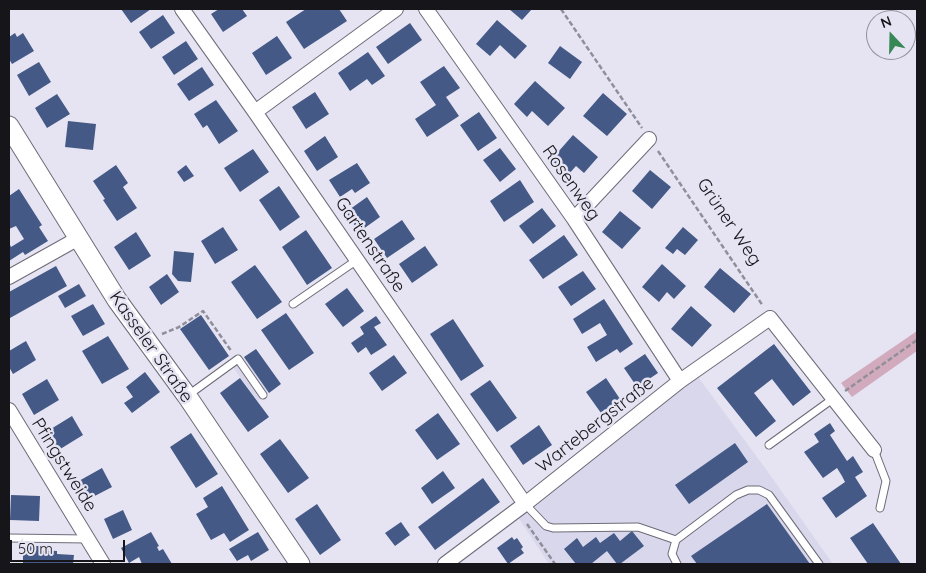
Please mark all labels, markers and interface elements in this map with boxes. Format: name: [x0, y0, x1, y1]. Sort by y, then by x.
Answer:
north arrow: [866, 10, 916, 60]
text: N: [878, 12, 894, 32]
street label: Rosenweg: [537, 141, 605, 225]
street label: Grüner Weg: [692, 174, 766, 270]
street label: Gartenstraße: [330, 193, 410, 297]
street label: Kasseler Straße: [105, 287, 197, 407]
street label: Wartebergstraße: [532, 372, 658, 478]
street label: Pfingstweide: [27, 414, 101, 516]
scale bar: [12, 530, 128, 562]
text: 50 m: [18, 539, 53, 558]

